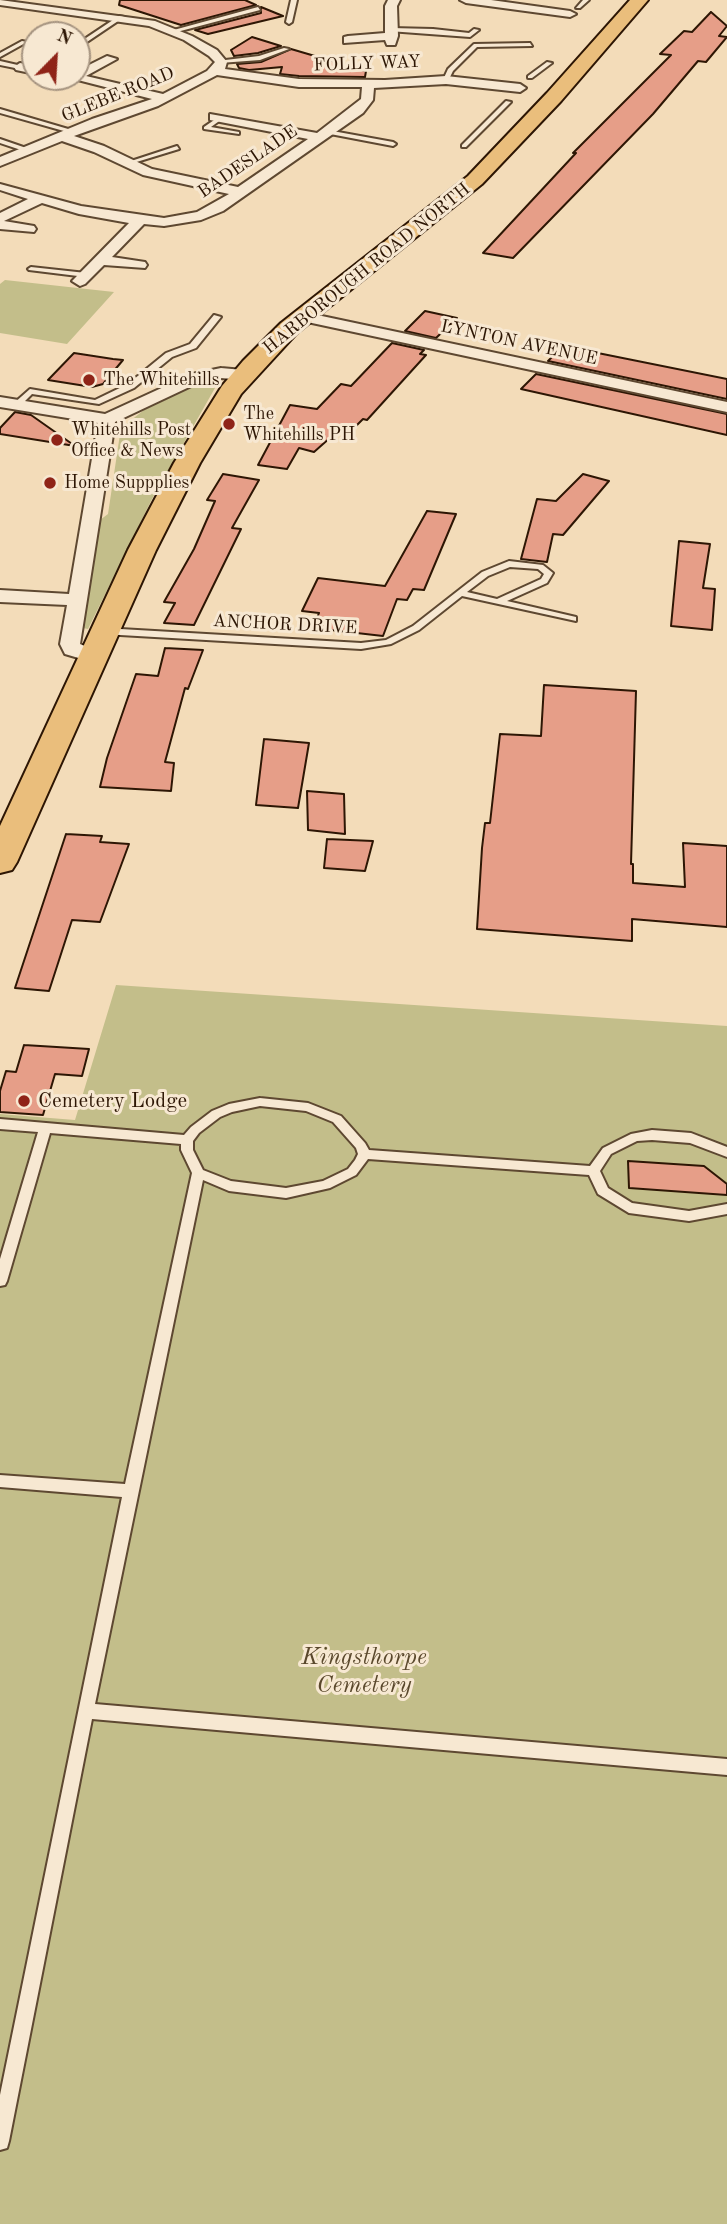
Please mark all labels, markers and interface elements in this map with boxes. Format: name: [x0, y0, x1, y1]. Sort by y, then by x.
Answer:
north arrow: [21, 21, 91, 91]
text: N: [53, 27, 74, 50]
street label: FOLLY WAY: [313, 51, 421, 77]
street label: GLEBE ROAD: [59, 63, 177, 127]
street label: BADESLADE: [194, 121, 302, 203]
street label: HARBOROUGH ROAD NORTH: [259, 179, 475, 359]
street label: LYNTON AVENUE: [439, 316, 599, 370]
place label: The Whitehills: [103, 369, 220, 391]
marker: The Whitehills: [81, 372, 97, 388]
place label: The Whitehills PH: [243, 403, 355, 446]
marker: The Whitehills PH: [221, 416, 237, 432]
place label: Whitehills Post Office & News: [71, 419, 191, 462]
marker: Whitehills Post Office & News: [49, 432, 65, 448]
place label: Home Suppplies: [64, 472, 189, 494]
marker: Home Suppplies: [42, 475, 58, 491]
street label: ANCHOR DRIVE: [212, 610, 358, 640]
place label: Cemetery Lodge: [38, 1088, 187, 1114]
marker: Cemetery Lodge: [16, 1093, 32, 1109]
park label: Kingsthorpe Cemetery: [301, 1644, 427, 1700]

